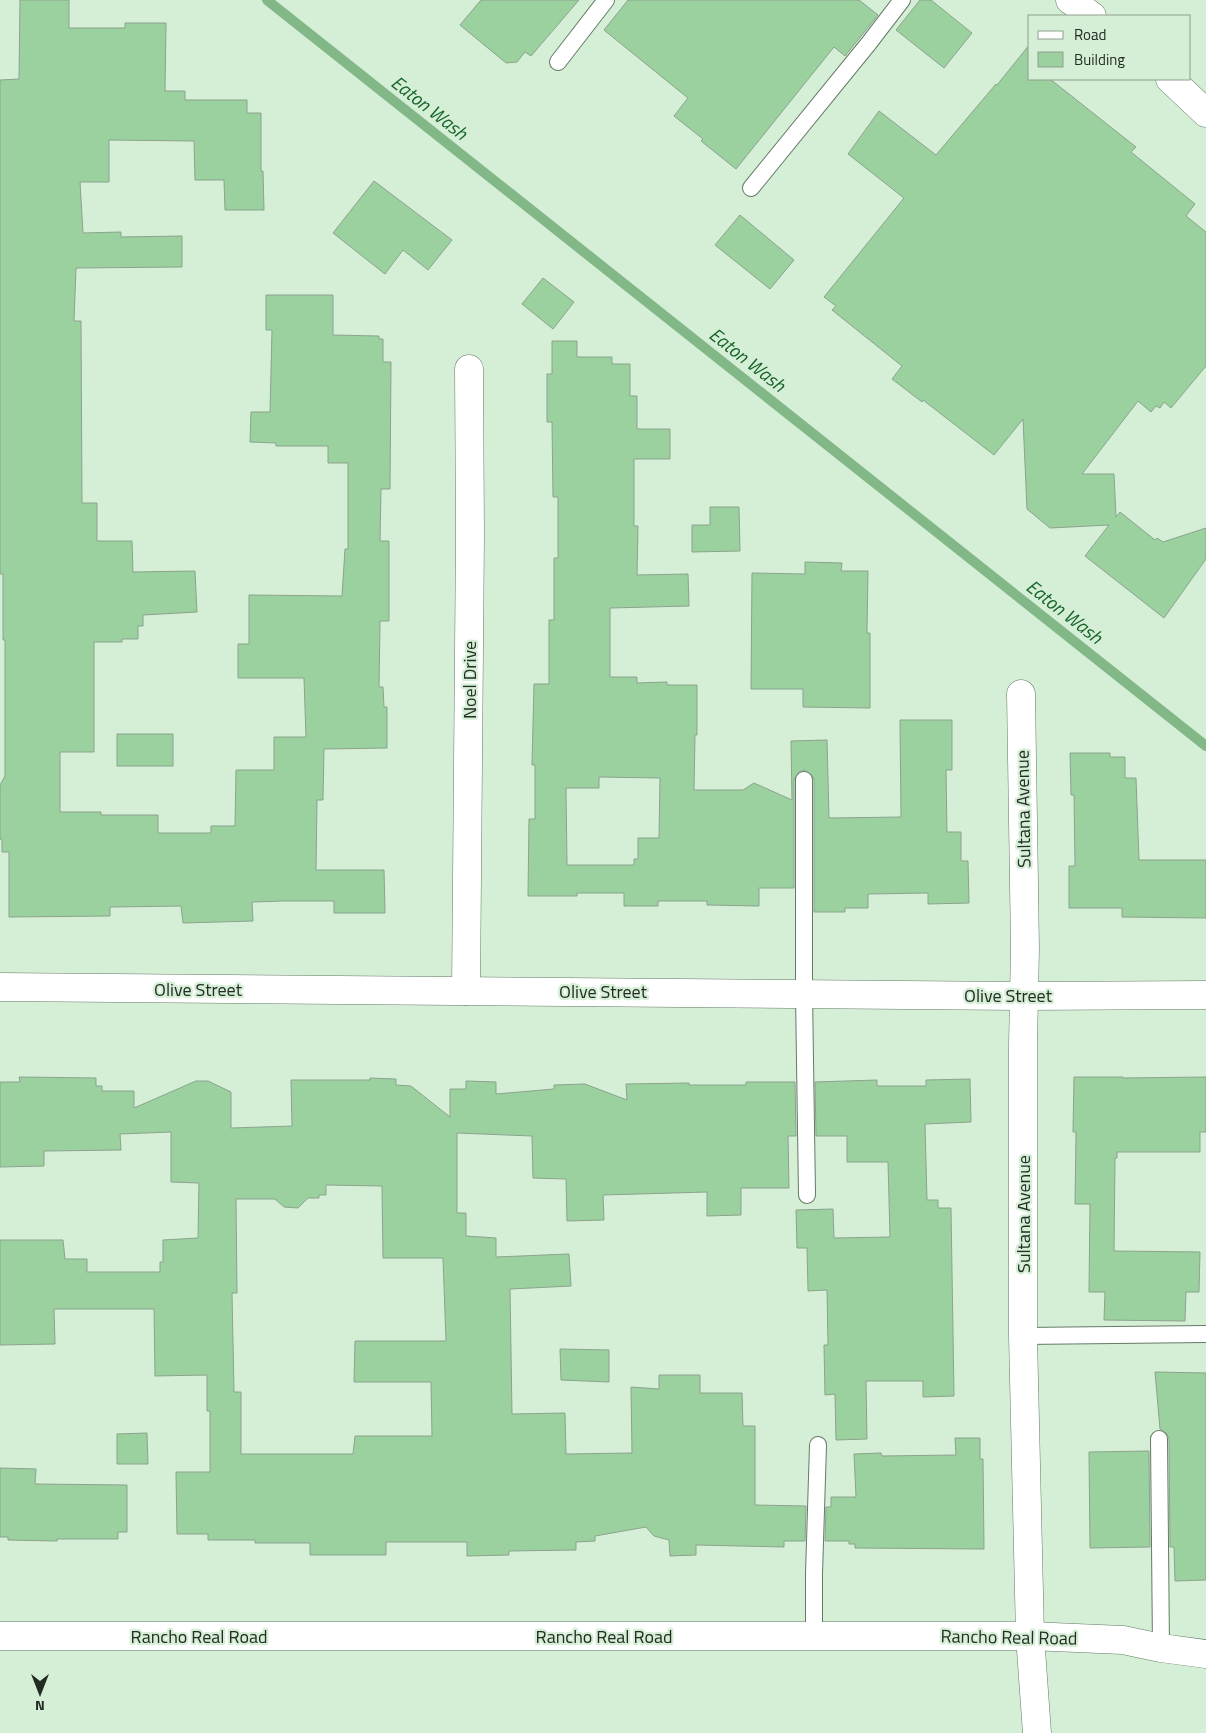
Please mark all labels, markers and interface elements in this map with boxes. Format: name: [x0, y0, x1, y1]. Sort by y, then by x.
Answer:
legend: [1028, 15, 1191, 80]
text: Road: [1074, 23, 1106, 46]
text: Building: [1074, 48, 1125, 71]
water label: Eaton Wash: [385, 68, 475, 147]
water label: Eaton Wash: [703, 320, 793, 399]
water label: Eaton Wash: [1020, 572, 1110, 651]
street label: Noel Drive: [456, 641, 483, 719]
street label: Sultana Avenue: [1008, 750, 1038, 868]
street label: Olive Street: [154, 976, 243, 1003]
street label: Olive Street: [559, 978, 648, 1005]
street label: Olive Street: [964, 982, 1053, 1009]
street label: Sultana Avenue: [1010, 1155, 1037, 1273]
street label: Rancho Real Road: [940, 1622, 1078, 1652]
street label: Rancho Real Road: [131, 1623, 267, 1650]
street label: Rancho Real Road: [536, 1623, 672, 1650]
north arrow: [15, 1668, 65, 1718]
text: N: [35, 1696, 45, 1717]

